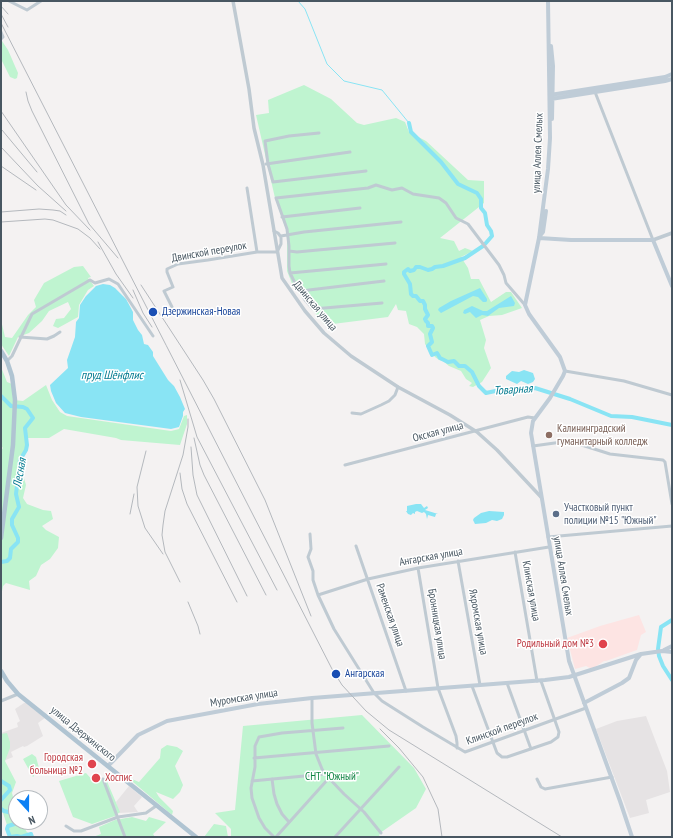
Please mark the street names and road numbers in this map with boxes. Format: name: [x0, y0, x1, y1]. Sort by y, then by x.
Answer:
street label: улица Аллея Смелых: [530, 113, 546, 193]
street label: Двинской переулок: [170, 239, 248, 265]
street label: Двинская улица: [290, 278, 340, 334]
street label: Окская улица: [411, 419, 465, 445]
street label: улица Аллея Смелых: [550, 535, 576, 617]
street label: Ангарская улица: [398, 545, 464, 569]
street label: Клинская улица: [519, 560, 543, 622]
street label: Раменская улица: [373, 582, 407, 648]
street label: Бронницкая улица: [425, 588, 449, 660]
street label: Яхромская улица: [466, 588, 490, 656]
street label: Муромская улица: [209, 686, 279, 710]
street label: улица Дзержинского: [48, 704, 118, 764]
street label: Клинской переулок: [464, 710, 540, 748]

